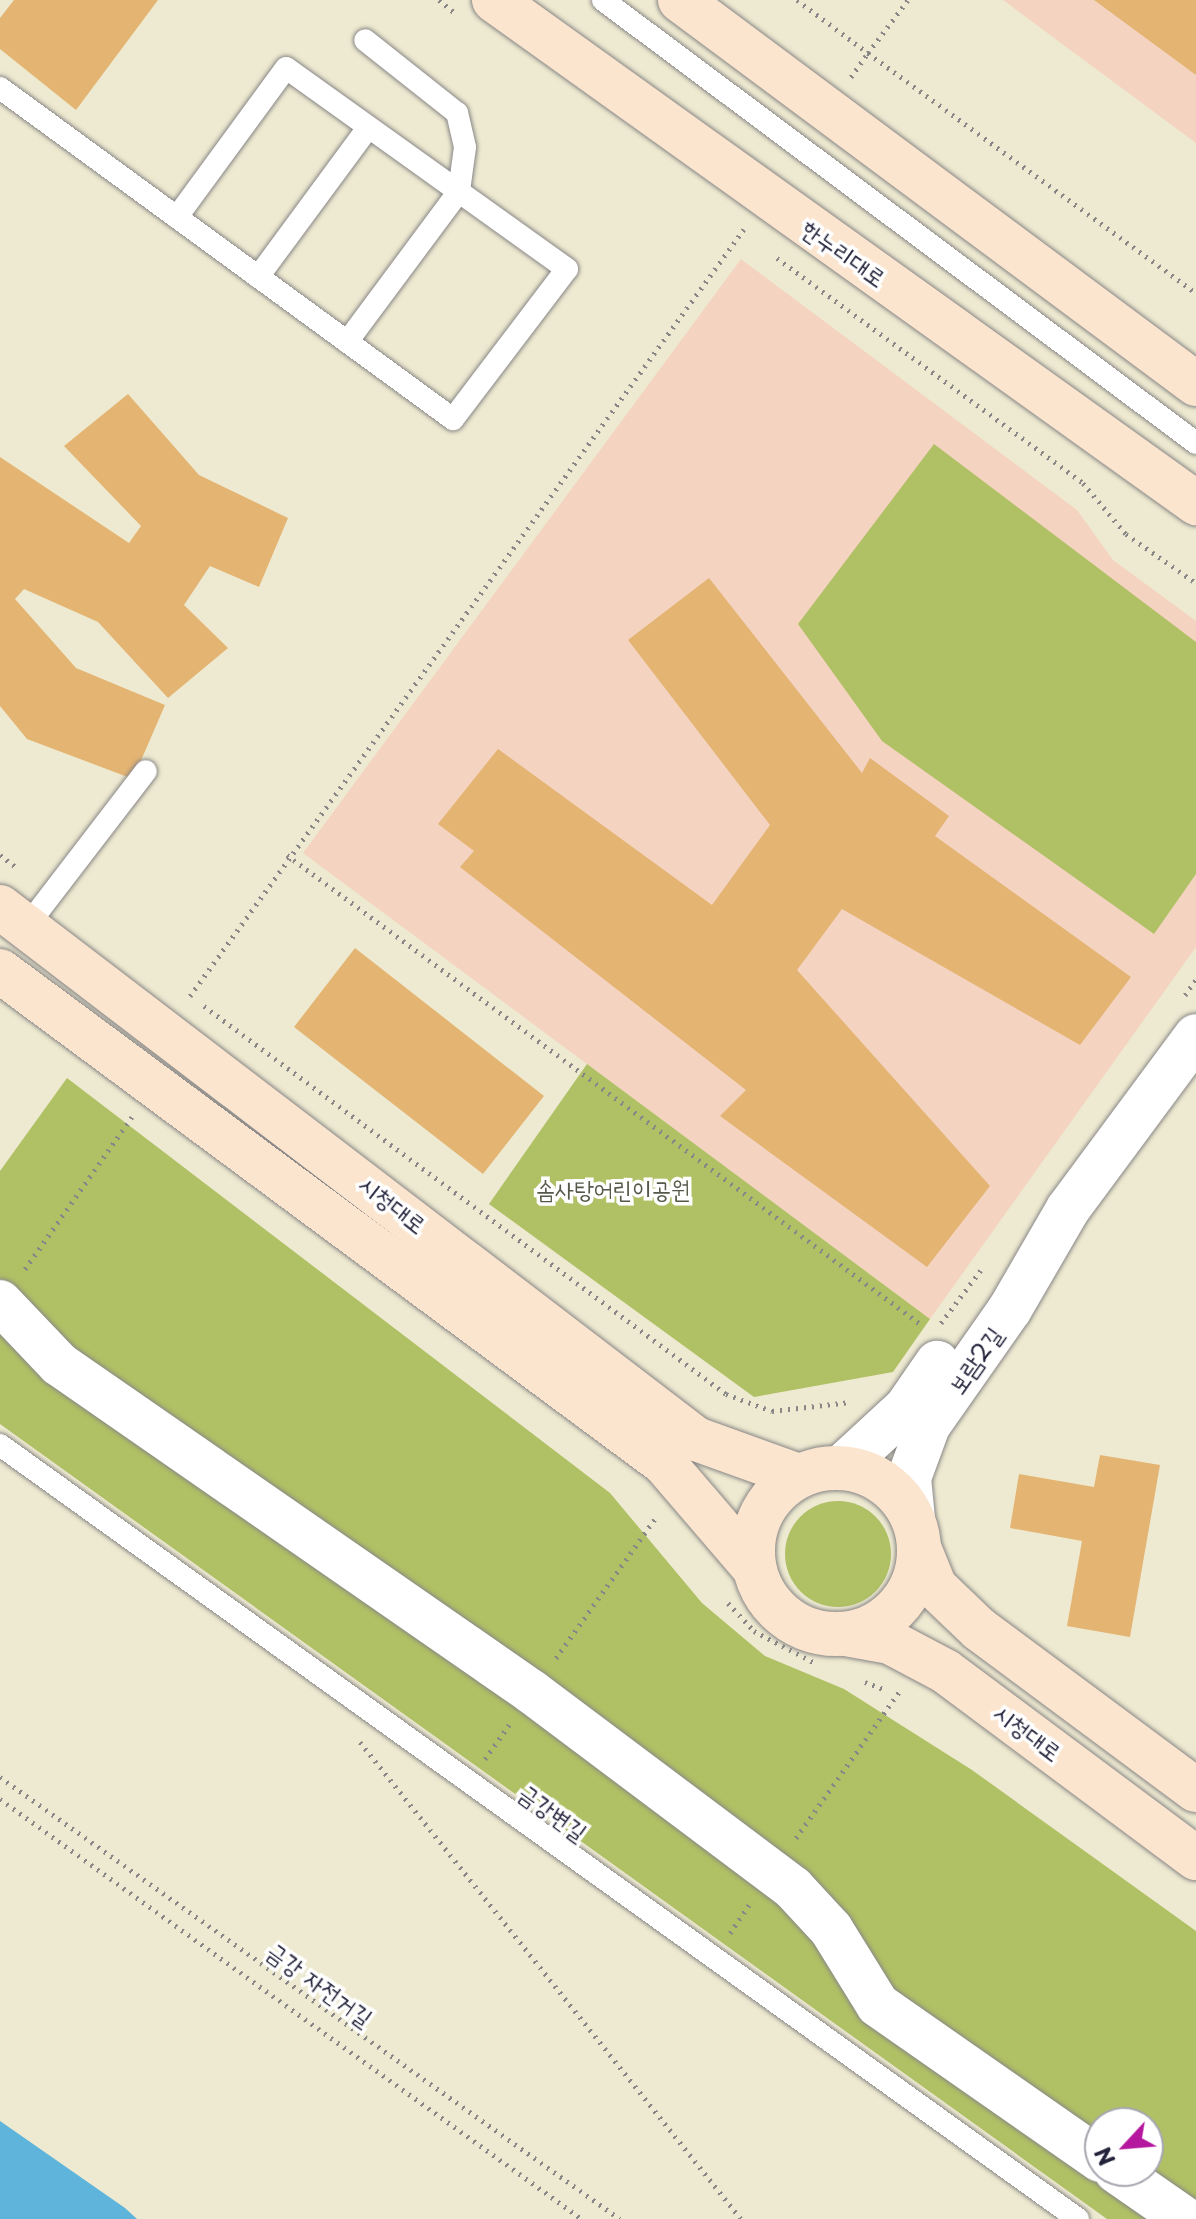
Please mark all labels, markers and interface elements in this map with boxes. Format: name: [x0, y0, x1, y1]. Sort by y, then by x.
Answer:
street label: 한누리대로: [796, 214, 892, 292]
street label: 시청대로: [354, 1169, 432, 1239]
park label: 솜사탕어린이공원: [536, 1175, 690, 1203]
street label: 보람2길: [942, 1321, 1008, 1399]
street label: 시청대로: [988, 1697, 1068, 1767]
street label: 금강변길: [513, 1778, 593, 1846]
street label: 금강 자전거길: [262, 1936, 378, 2032]
north arrow: [1084, 2107, 1164, 2187]
text: N: [1085, 2142, 1122, 2172]

